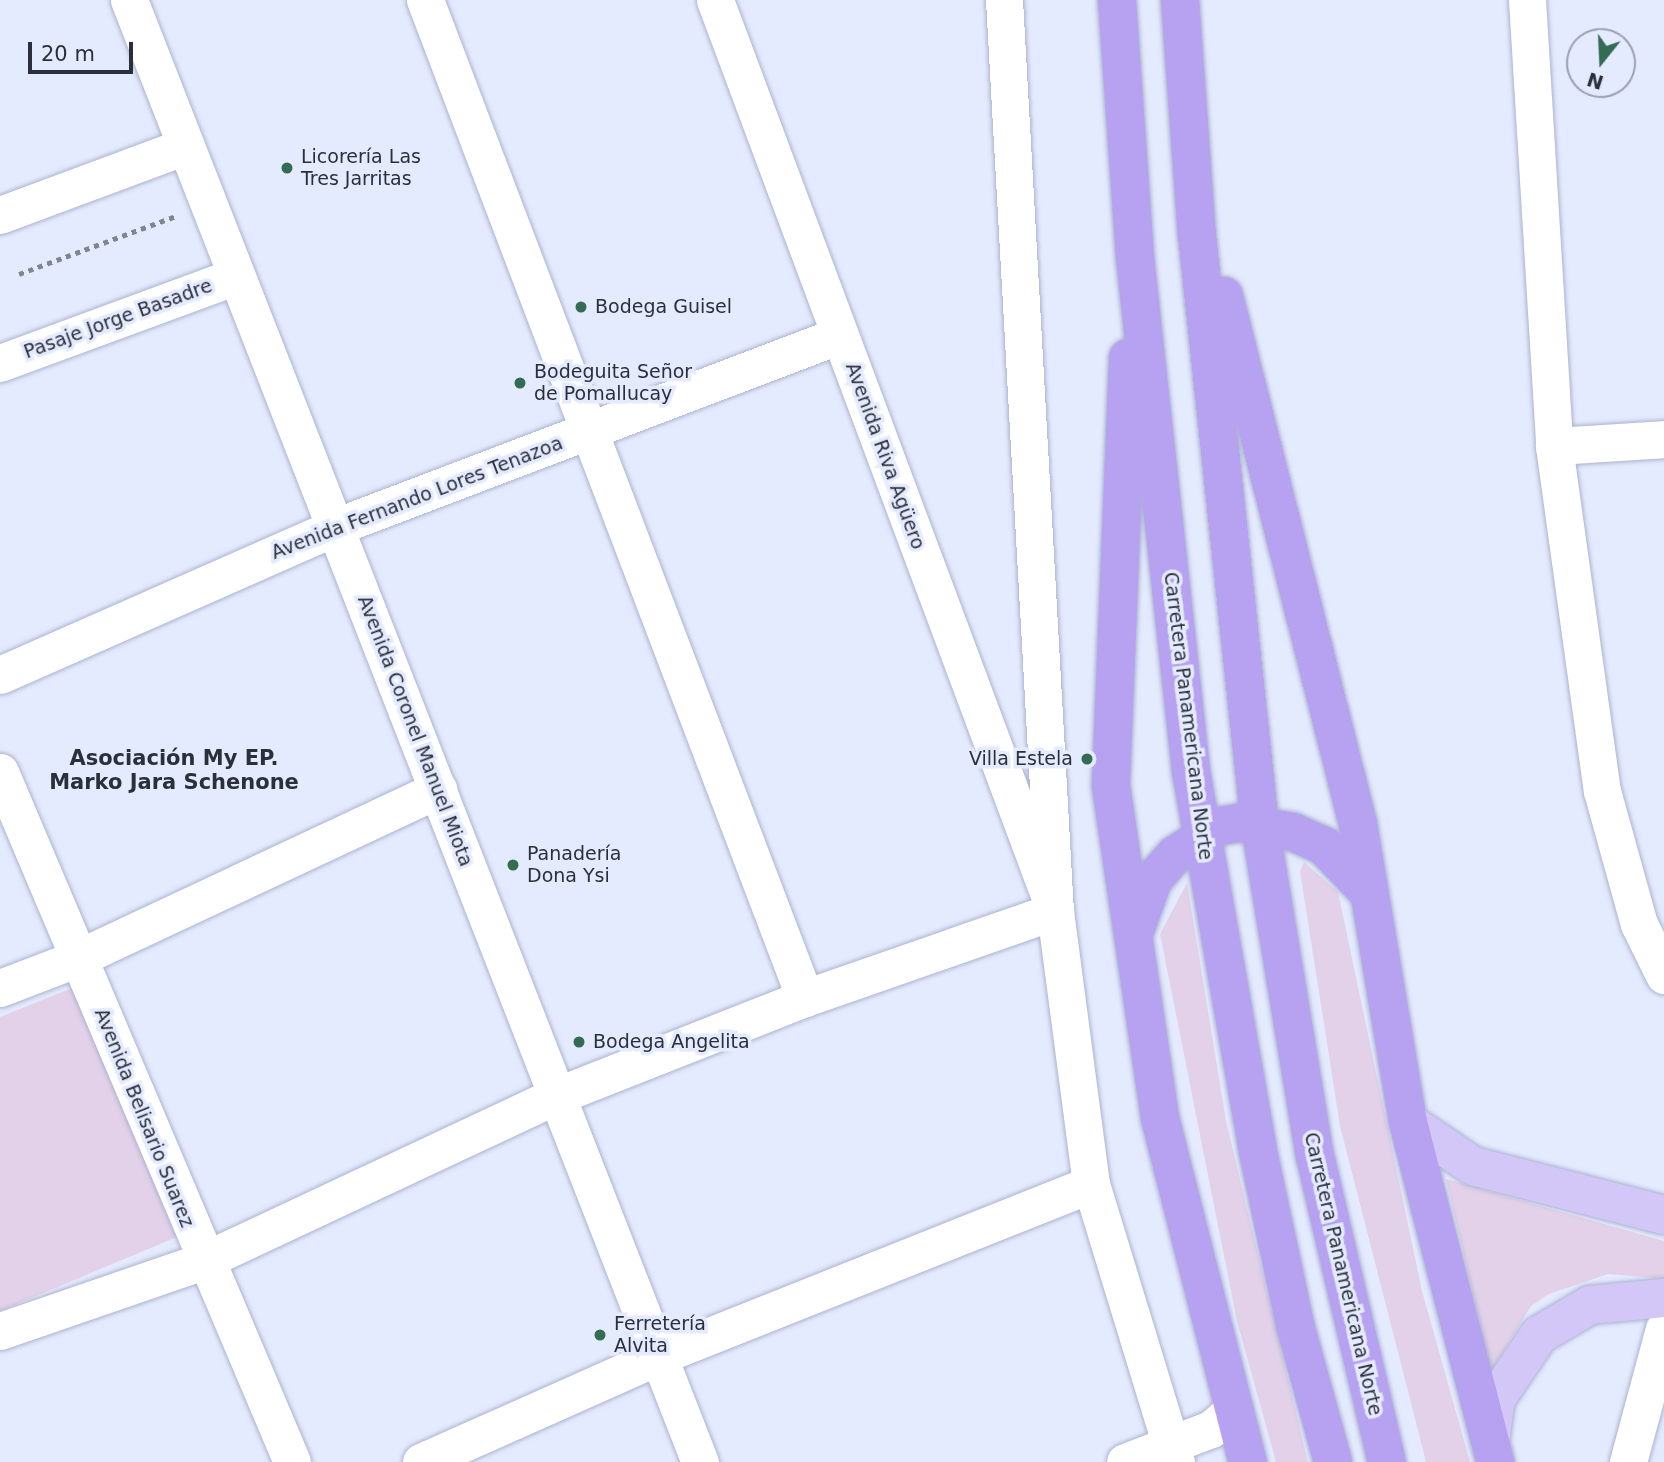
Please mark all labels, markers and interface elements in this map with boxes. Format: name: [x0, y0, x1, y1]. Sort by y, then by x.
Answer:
scale bar: [32, 28, 136, 72]
north arrow: [1566, 28, 1636, 98]
text: 20 m: [41, 42, 95, 66]
text: N: [1584, 68, 1606, 94]
place label: Licorería Las Tres Jarritas: [301, 146, 421, 190]
marker: Licorería Las Tres Jarritas: [279, 160, 295, 176]
street label: Pasaje Jorge Basadre: [21, 274, 215, 364]
place label: Bodega Guisel: [595, 296, 732, 318]
marker: Bodega Guisel: [573, 299, 589, 315]
street label: Avenida Riva Agüero: [841, 359, 929, 553]
place label: Bodeguita Señor de Pomallucay: [534, 361, 692, 405]
marker: Bodeguita Señor de Pomallucay: [512, 375, 528, 391]
street label: Avenida Fernando Lores Tenazoa: [268, 432, 566, 564]
street label: Carretera Panamericana Norte: [1159, 571, 1217, 861]
street label: Avenida Coronel Manuel Miota: [353, 592, 477, 870]
district label: Asociación My EP. Marko Jara Schenone: [49, 745, 299, 795]
place label: Villa Estela: [969, 748, 1073, 770]
marker: Villa Estela: [1079, 751, 1095, 767]
place label: Panadería Dona Ysi: [527, 843, 621, 887]
marker: Panadería Dona Ysi: [505, 857, 521, 873]
street label: Avenida Belisario Suarez: [90, 1005, 198, 1231]
place label: Bodega Angelita: [593, 1031, 750, 1053]
marker: Bodega Angelita: [571, 1034, 587, 1050]
street label: Carretera Panamericana Norte: [1299, 1130, 1387, 1418]
place label: Ferretería Alvita: [614, 1313, 706, 1357]
marker: Ferretería Alvita: [592, 1327, 608, 1343]

